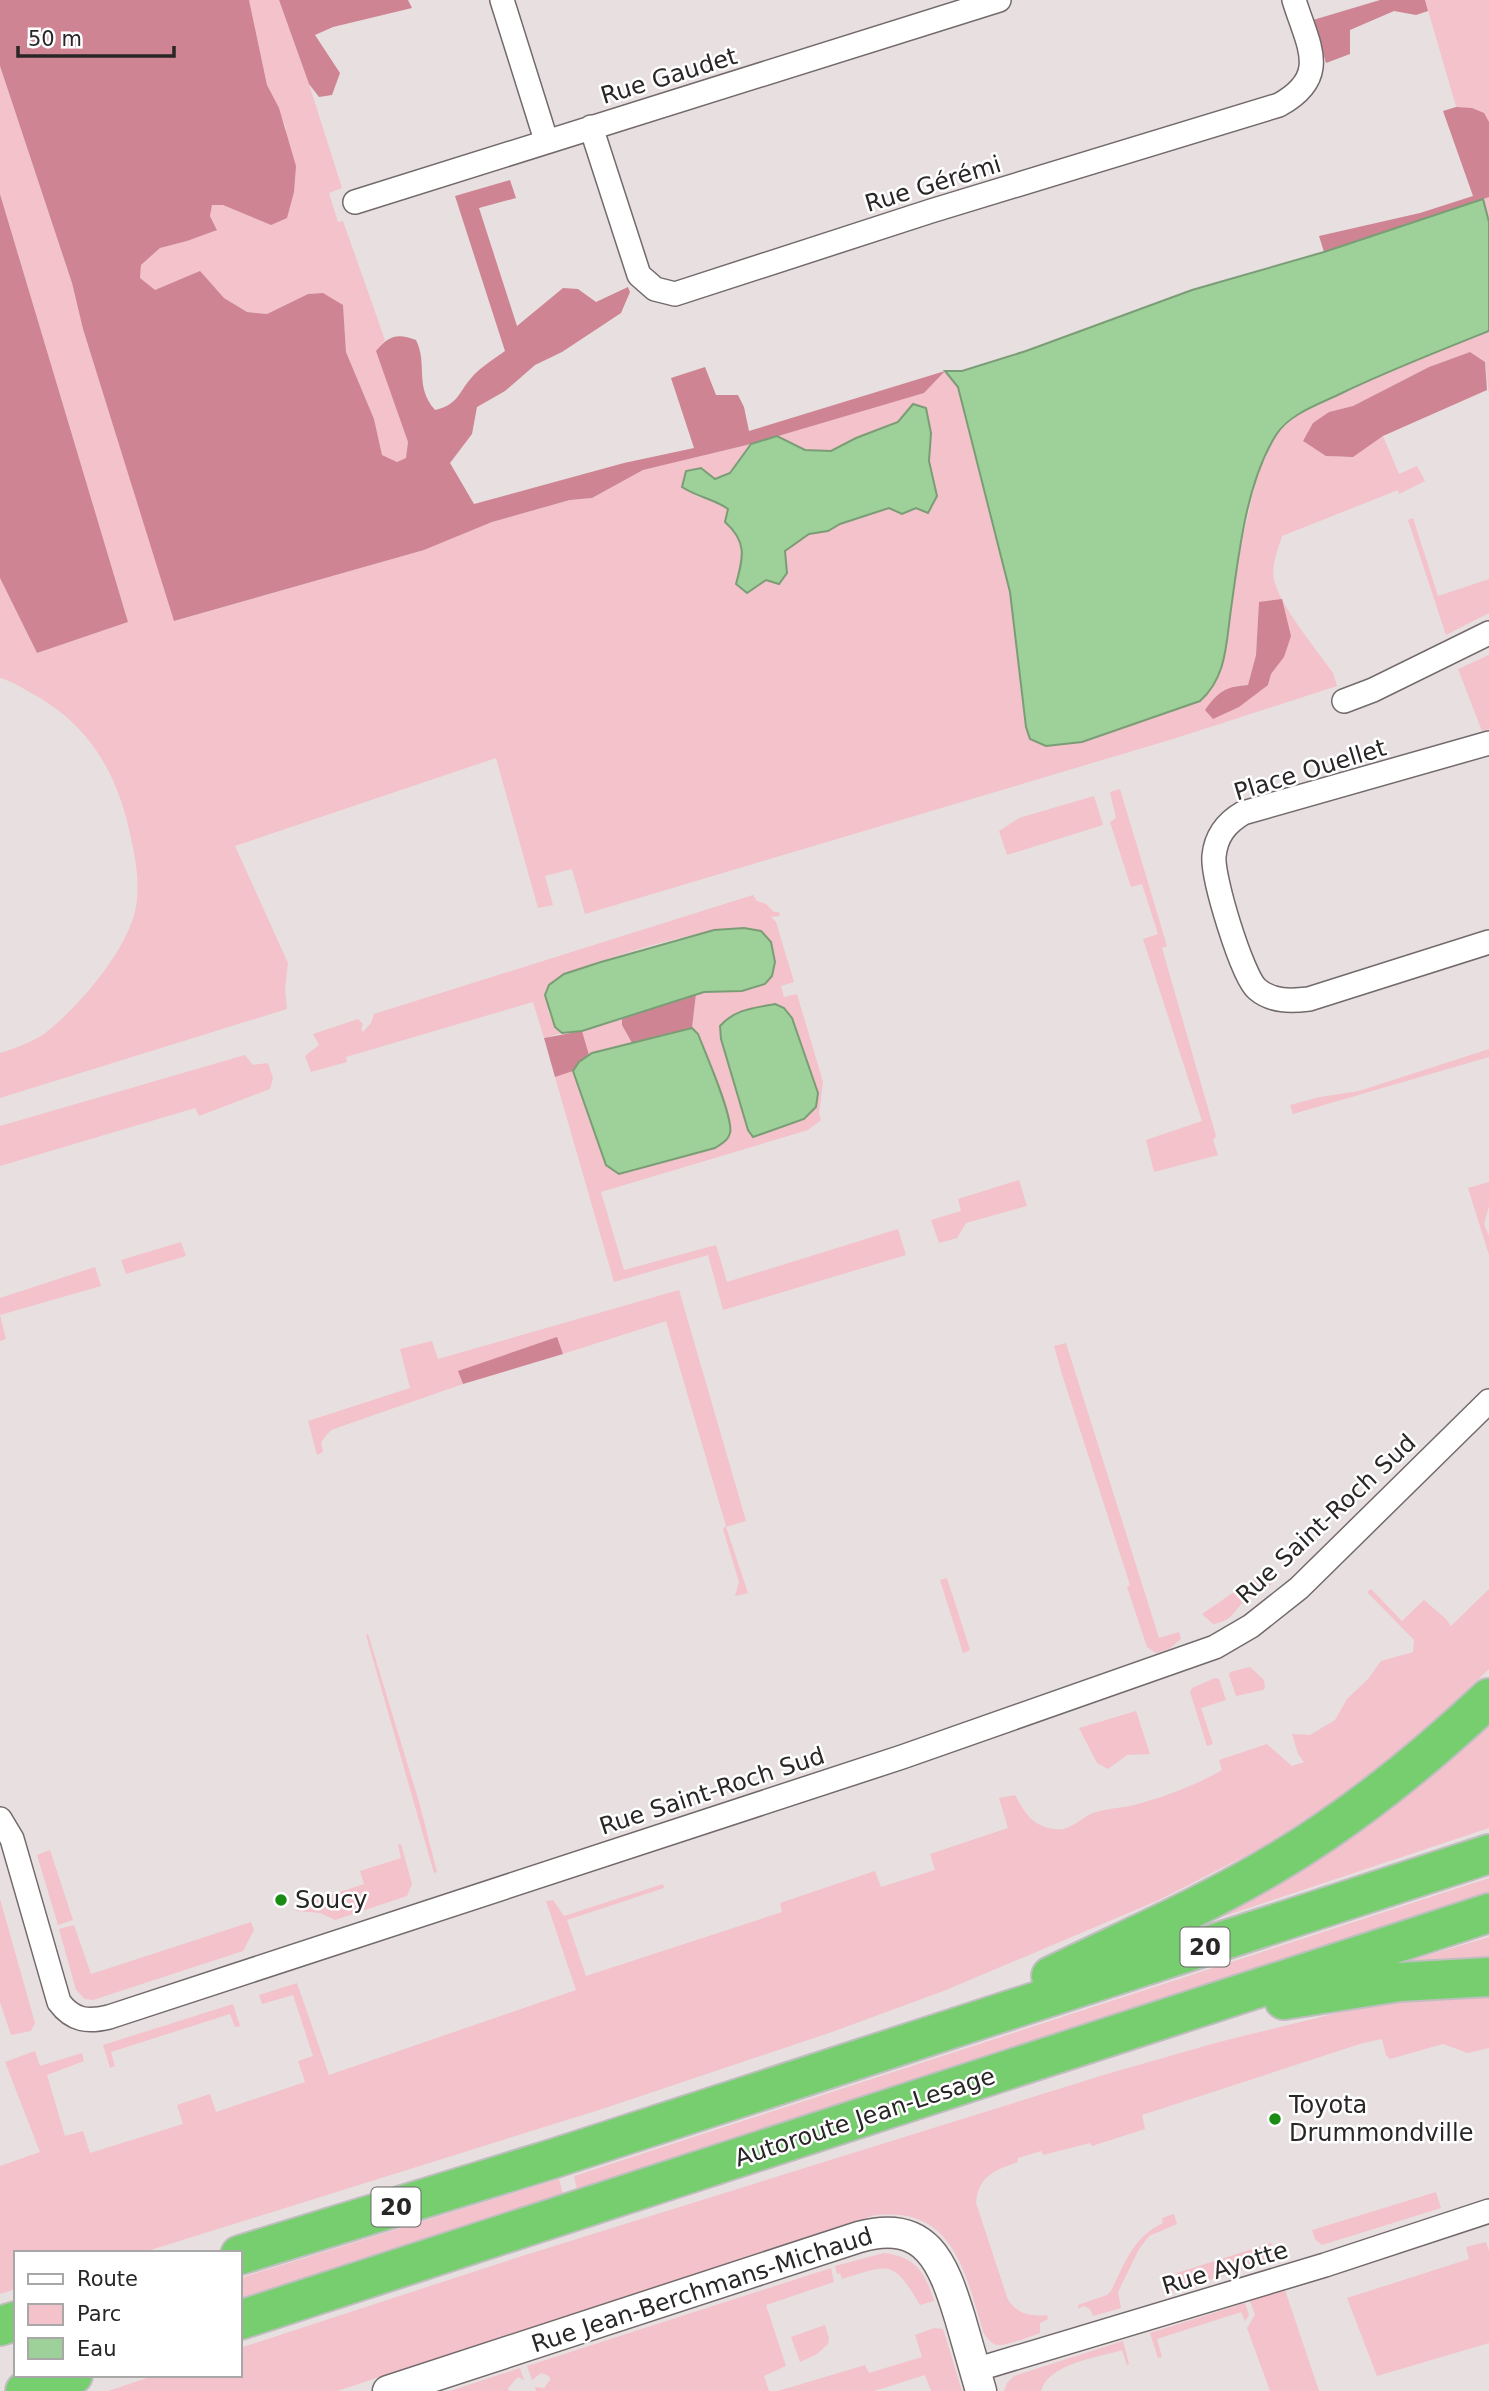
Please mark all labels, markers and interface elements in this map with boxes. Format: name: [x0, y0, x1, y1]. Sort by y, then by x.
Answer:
scale bar: [18, 14, 173, 58]
text: 50 m: [28, 27, 82, 51]
street label: Rue Gaudet: [597, 42, 741, 110]
street label: Rue Gérémi: [862, 150, 1004, 218]
street label: Place Ouellet: [1230, 734, 1390, 806]
street label: Rue Saint-Roch Sud: [1230, 1429, 1422, 1609]
street label: Rue Saint-Roch Sud: [596, 1741, 828, 1841]
place label: Soucy: [295, 1886, 368, 1914]
marker: Soucy: [273, 1892, 289, 1908]
road number: 20: [1180, 1928, 1230, 1966]
street label: Autoroute Jean-Lesage: [731, 2062, 999, 2172]
place label: Toyota Drummondville: [1288, 2091, 1473, 2147]
marker: Toyota Drummondville: [1267, 2111, 1283, 2127]
road number: 20: [372, 2188, 420, 2226]
street label: Rue Jean-Berchmans-Michaud: [528, 2222, 876, 2358]
street label: Rue Ayotte: [1159, 2236, 1291, 2300]
legend: [14, 2251, 242, 2377]
text: Route: [77, 2267, 138, 2291]
text: Parc: [77, 2302, 121, 2326]
text: Eau: [77, 2337, 116, 2361]

